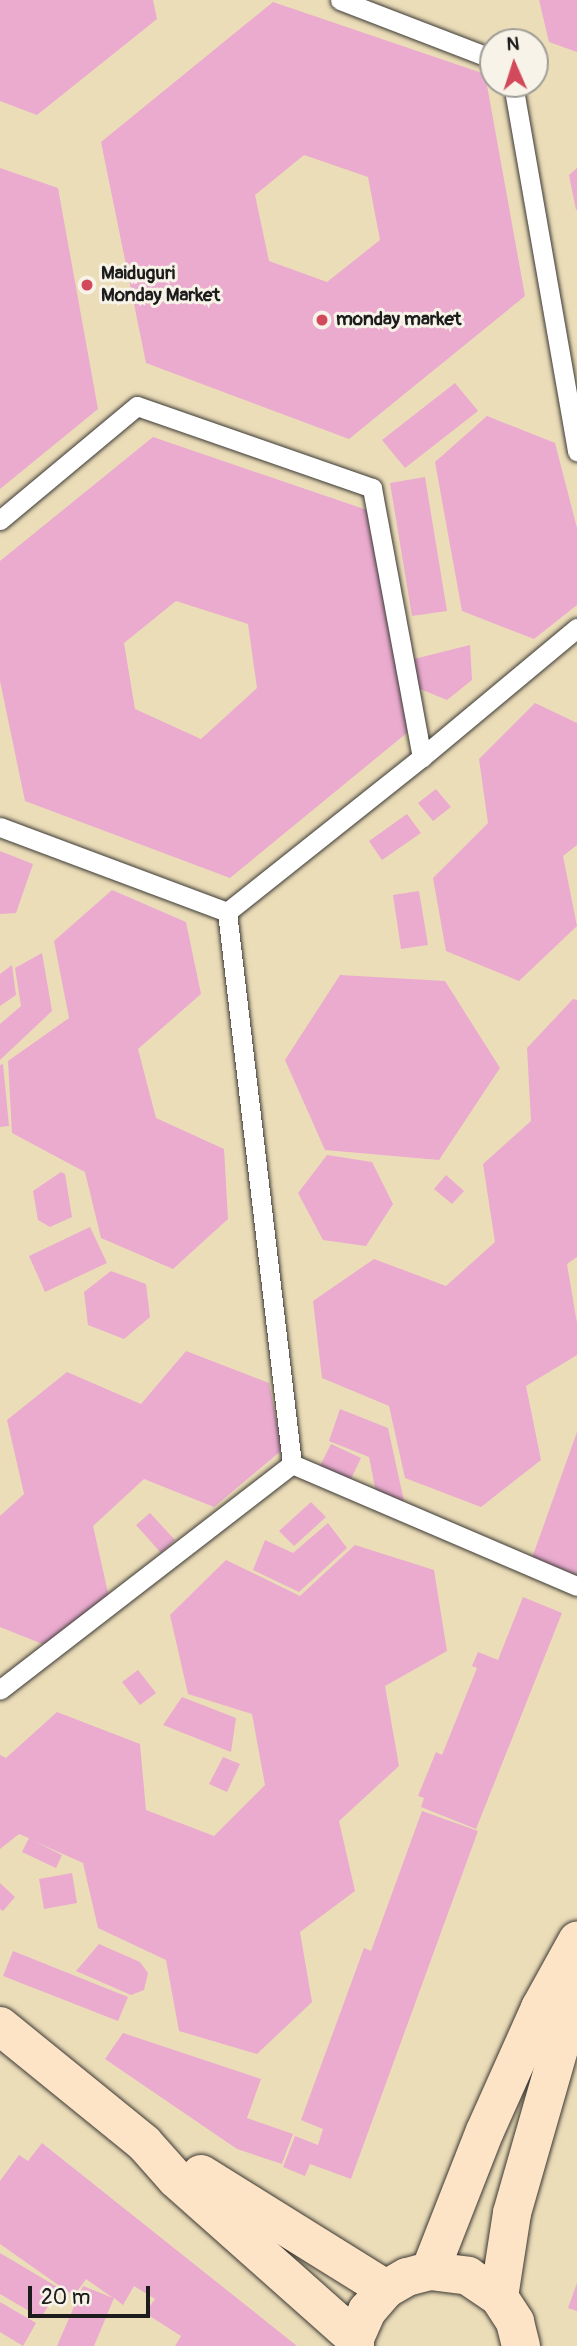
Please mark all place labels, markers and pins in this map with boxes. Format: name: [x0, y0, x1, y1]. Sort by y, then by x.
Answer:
place label: Maiduguri Monday Market: [101, 263, 220, 307]
marker: Maiduguri Monday Market: [79, 277, 95, 293]
place label: monday market: [336, 309, 461, 331]
marker: monday market: [314, 312, 330, 328]

